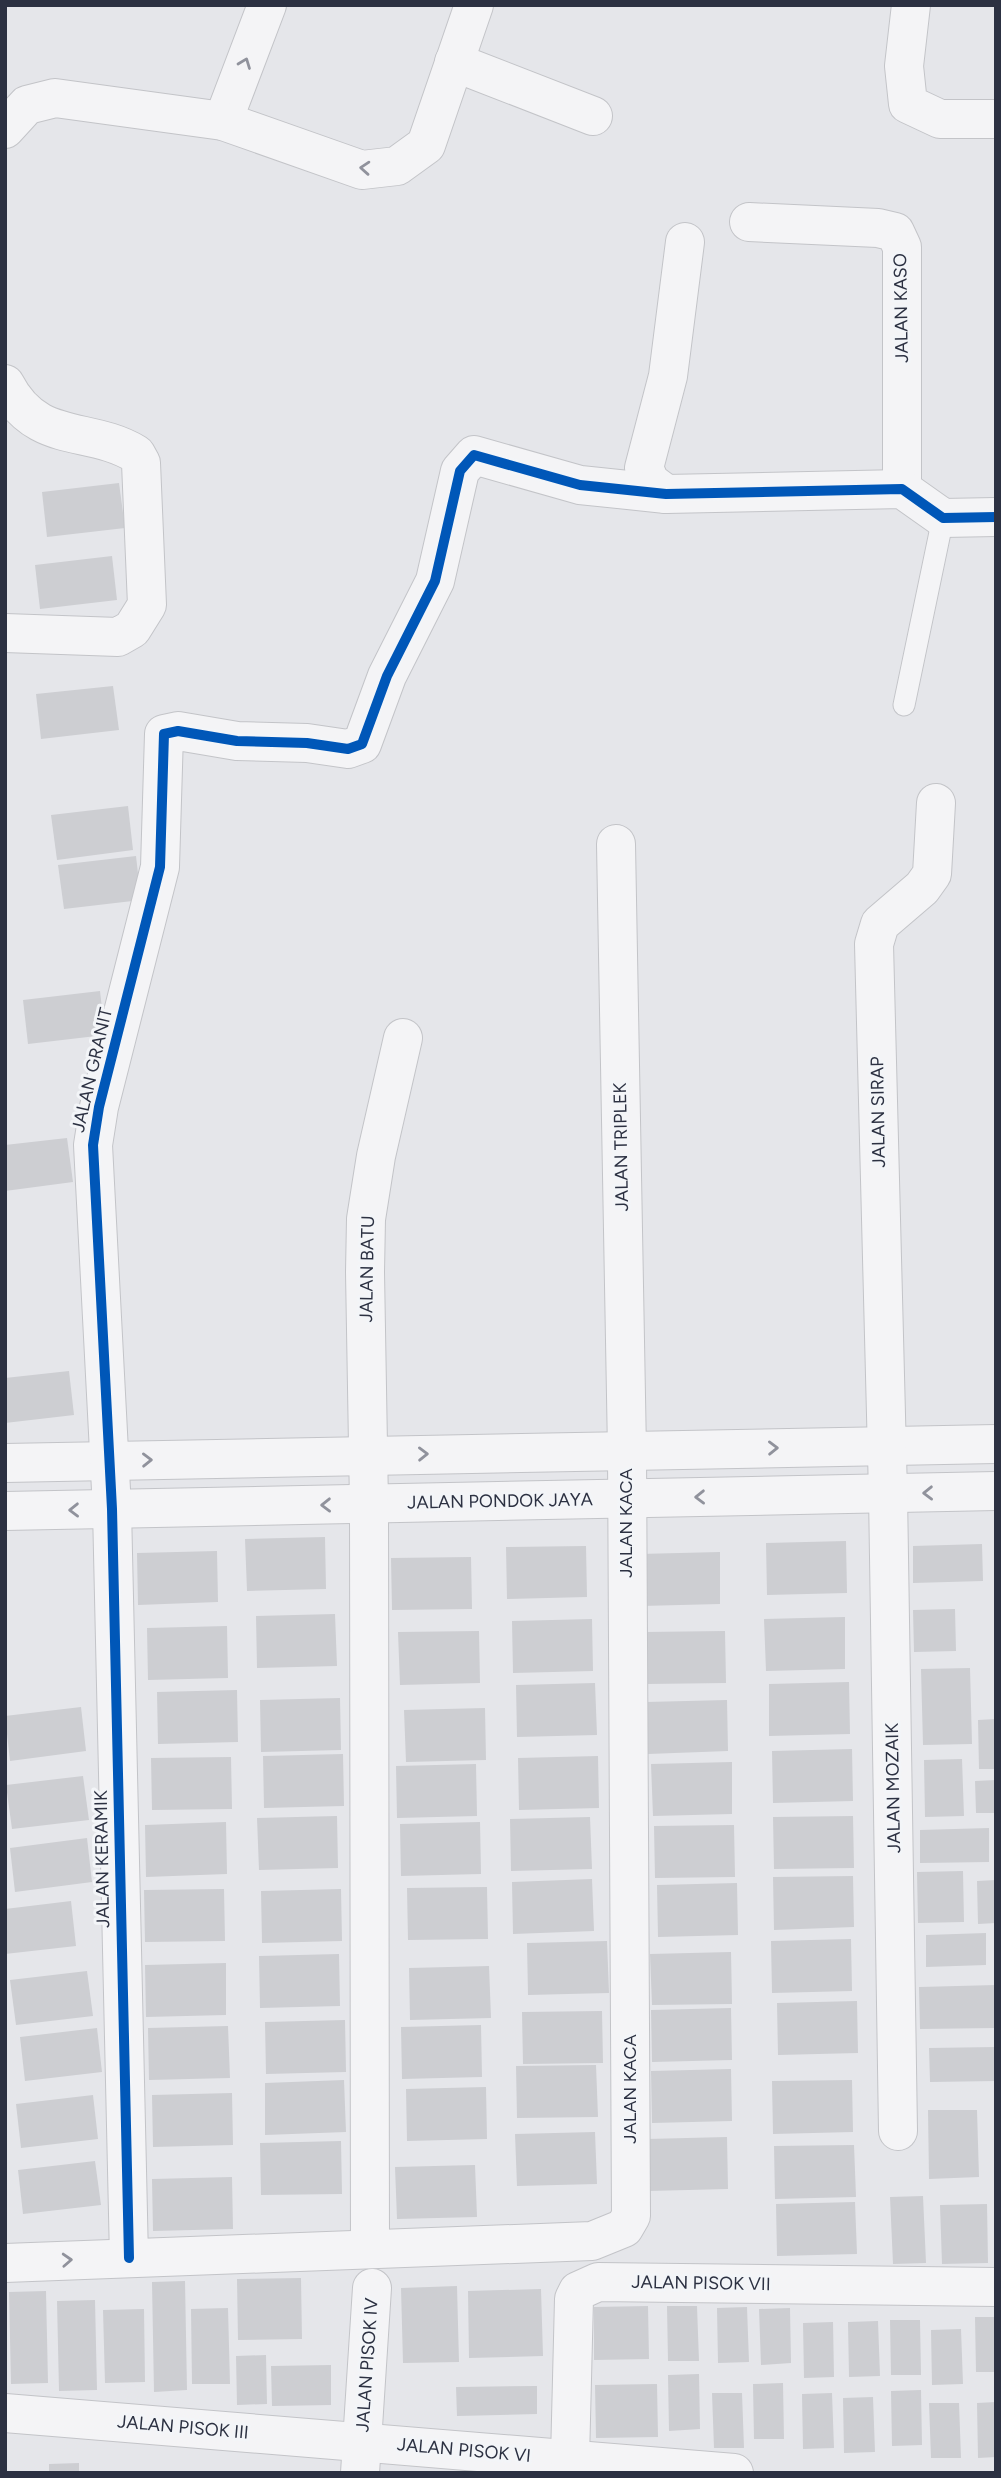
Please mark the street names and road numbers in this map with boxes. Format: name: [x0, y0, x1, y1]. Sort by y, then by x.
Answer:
street label: JALAN KASO: [889, 253, 913, 363]
street label: JALAN GRANIT: [67, 1005, 117, 1134]
street label: JALAN SIRAP: [866, 1056, 890, 1168]
street label: JALAN TRIPLEK: [609, 1082, 633, 1212]
street label: JALAN BATU: [355, 1215, 379, 1323]
street label: JALAN KACA: [615, 1468, 637, 1578]
street label: JALAN PONDOK JAYA: [407, 1488, 593, 1514]
street label: JALAN MOZAIK: [881, 1723, 905, 1853]
street label: JALAN KERAMIK: [90, 1790, 114, 1928]
street label: JALAN KACA: [619, 2034, 641, 2144]
street label: JALAN PISOK VII: [631, 2271, 771, 2295]
street label: JALAN PISOK IV: [351, 2297, 383, 2433]
street label: JALAN PISOK III: [116, 2410, 250, 2444]
street label: JALAN PISOK VI: [396, 2433, 532, 2467]

